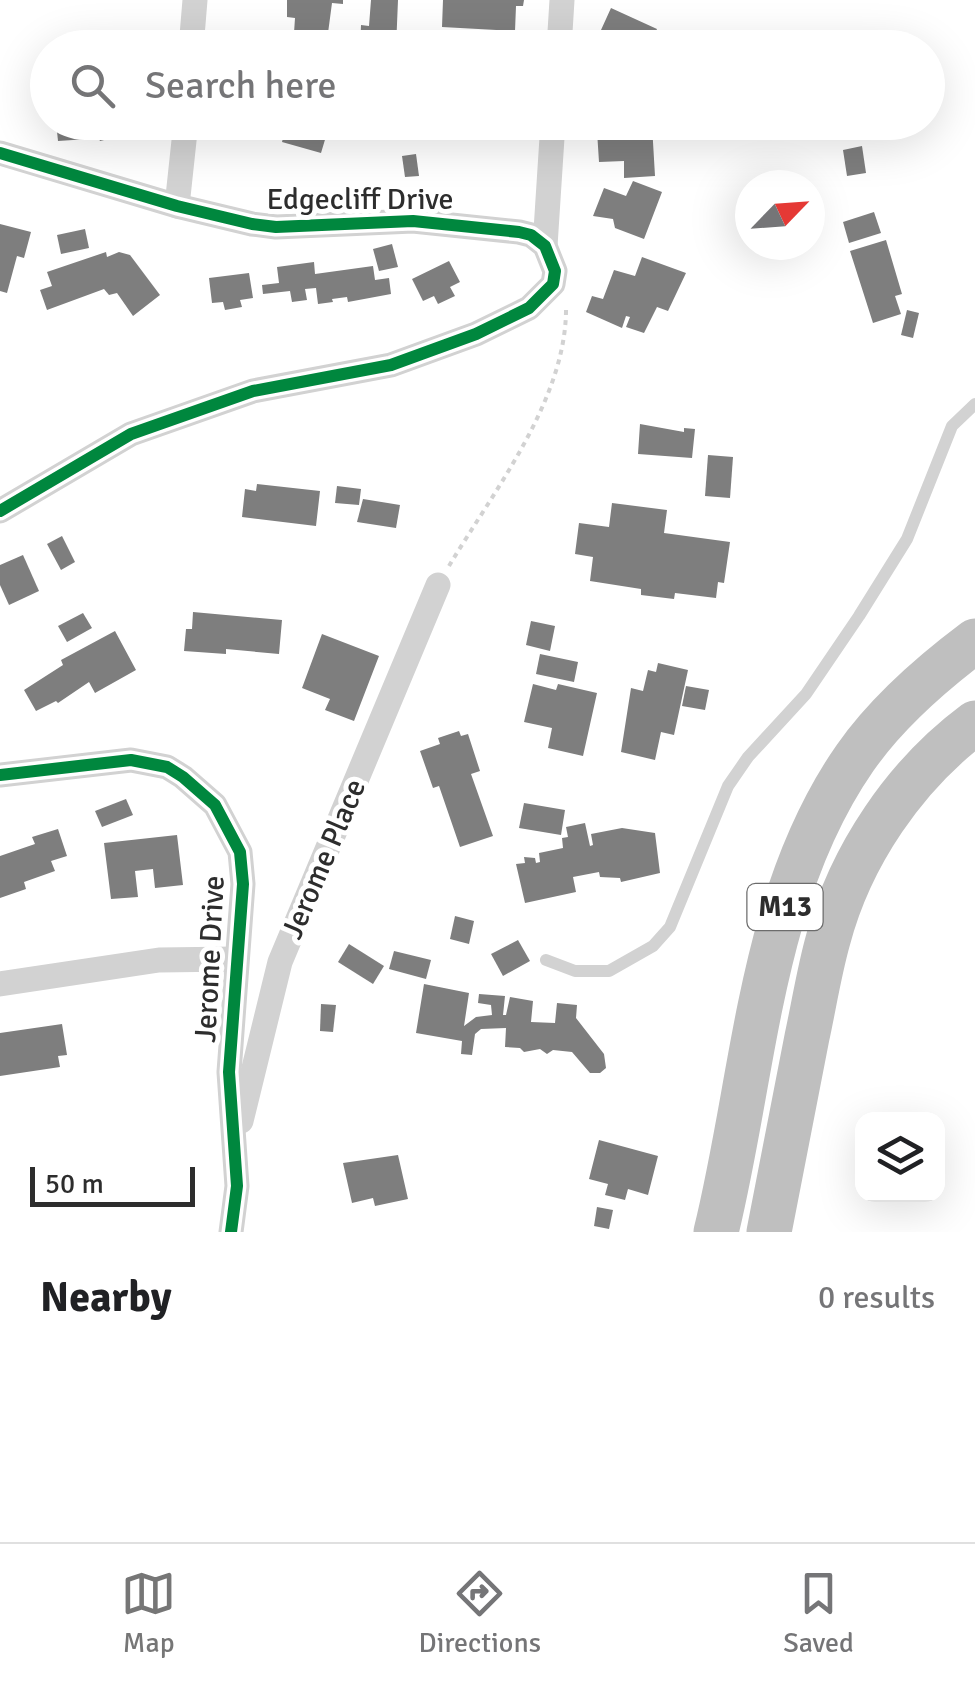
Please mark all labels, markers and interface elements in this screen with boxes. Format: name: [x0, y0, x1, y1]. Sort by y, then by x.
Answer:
search box: [30, 30, 945, 140]
icon: search: [65, 58, 120, 113]
text: Search here: [145, 62, 337, 109]
north arrow: [735, 170, 825, 260]
street label: Edgecliff Drive: [266, 181, 454, 218]
street label: Jerome Place: [274, 774, 374, 944]
street label: Jerome Drive: [187, 875, 233, 1043]
road number: M13: [748, 884, 822, 930]
map controls: [855, 1112, 945, 1202]
button: layers: [855, 1112, 945, 1202]
scale bar: [30, 1162, 195, 1206]
text: 50 m: [45, 1167, 104, 1201]
text: Nearby: [40, 1272, 172, 1323]
text: 0 results: [818, 1278, 935, 1317]
tab: Map: [121, 1566, 176, 1660]
tab: Directions: [419, 1566, 541, 1660]
tab: Saved: [783, 1566, 854, 1660]

